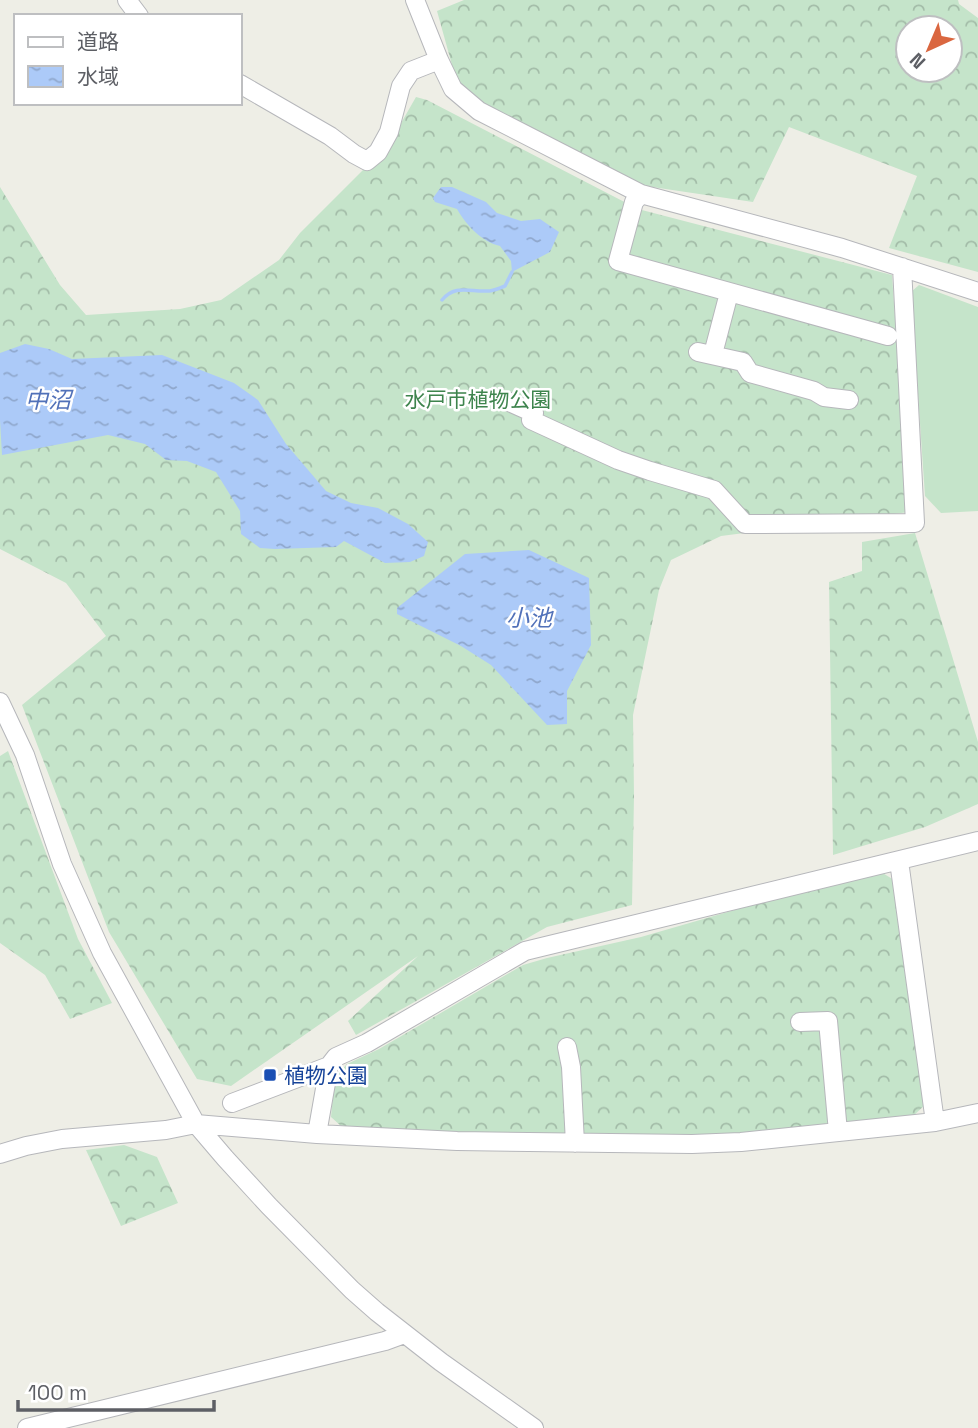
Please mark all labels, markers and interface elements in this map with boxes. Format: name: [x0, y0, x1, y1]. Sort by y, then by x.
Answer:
legend: [14, 14, 242, 105]
north arrow: [894, 14, 964, 84]
text: 道路: [77, 28, 119, 55]
text: N: [904, 47, 931, 74]
text: 水域: [77, 63, 119, 90]
water label: 中沼: [25, 385, 74, 415]
park label: 水戸市植物公園: [405, 386, 552, 413]
water label: 小池: [506, 603, 554, 633]
place label: 植物公園: [284, 1062, 368, 1089]
marker: 植物公園: [262, 1067, 278, 1083]
scale bar: [18, 1368, 214, 1412]
text: 100 m: [28, 1379, 87, 1406]

